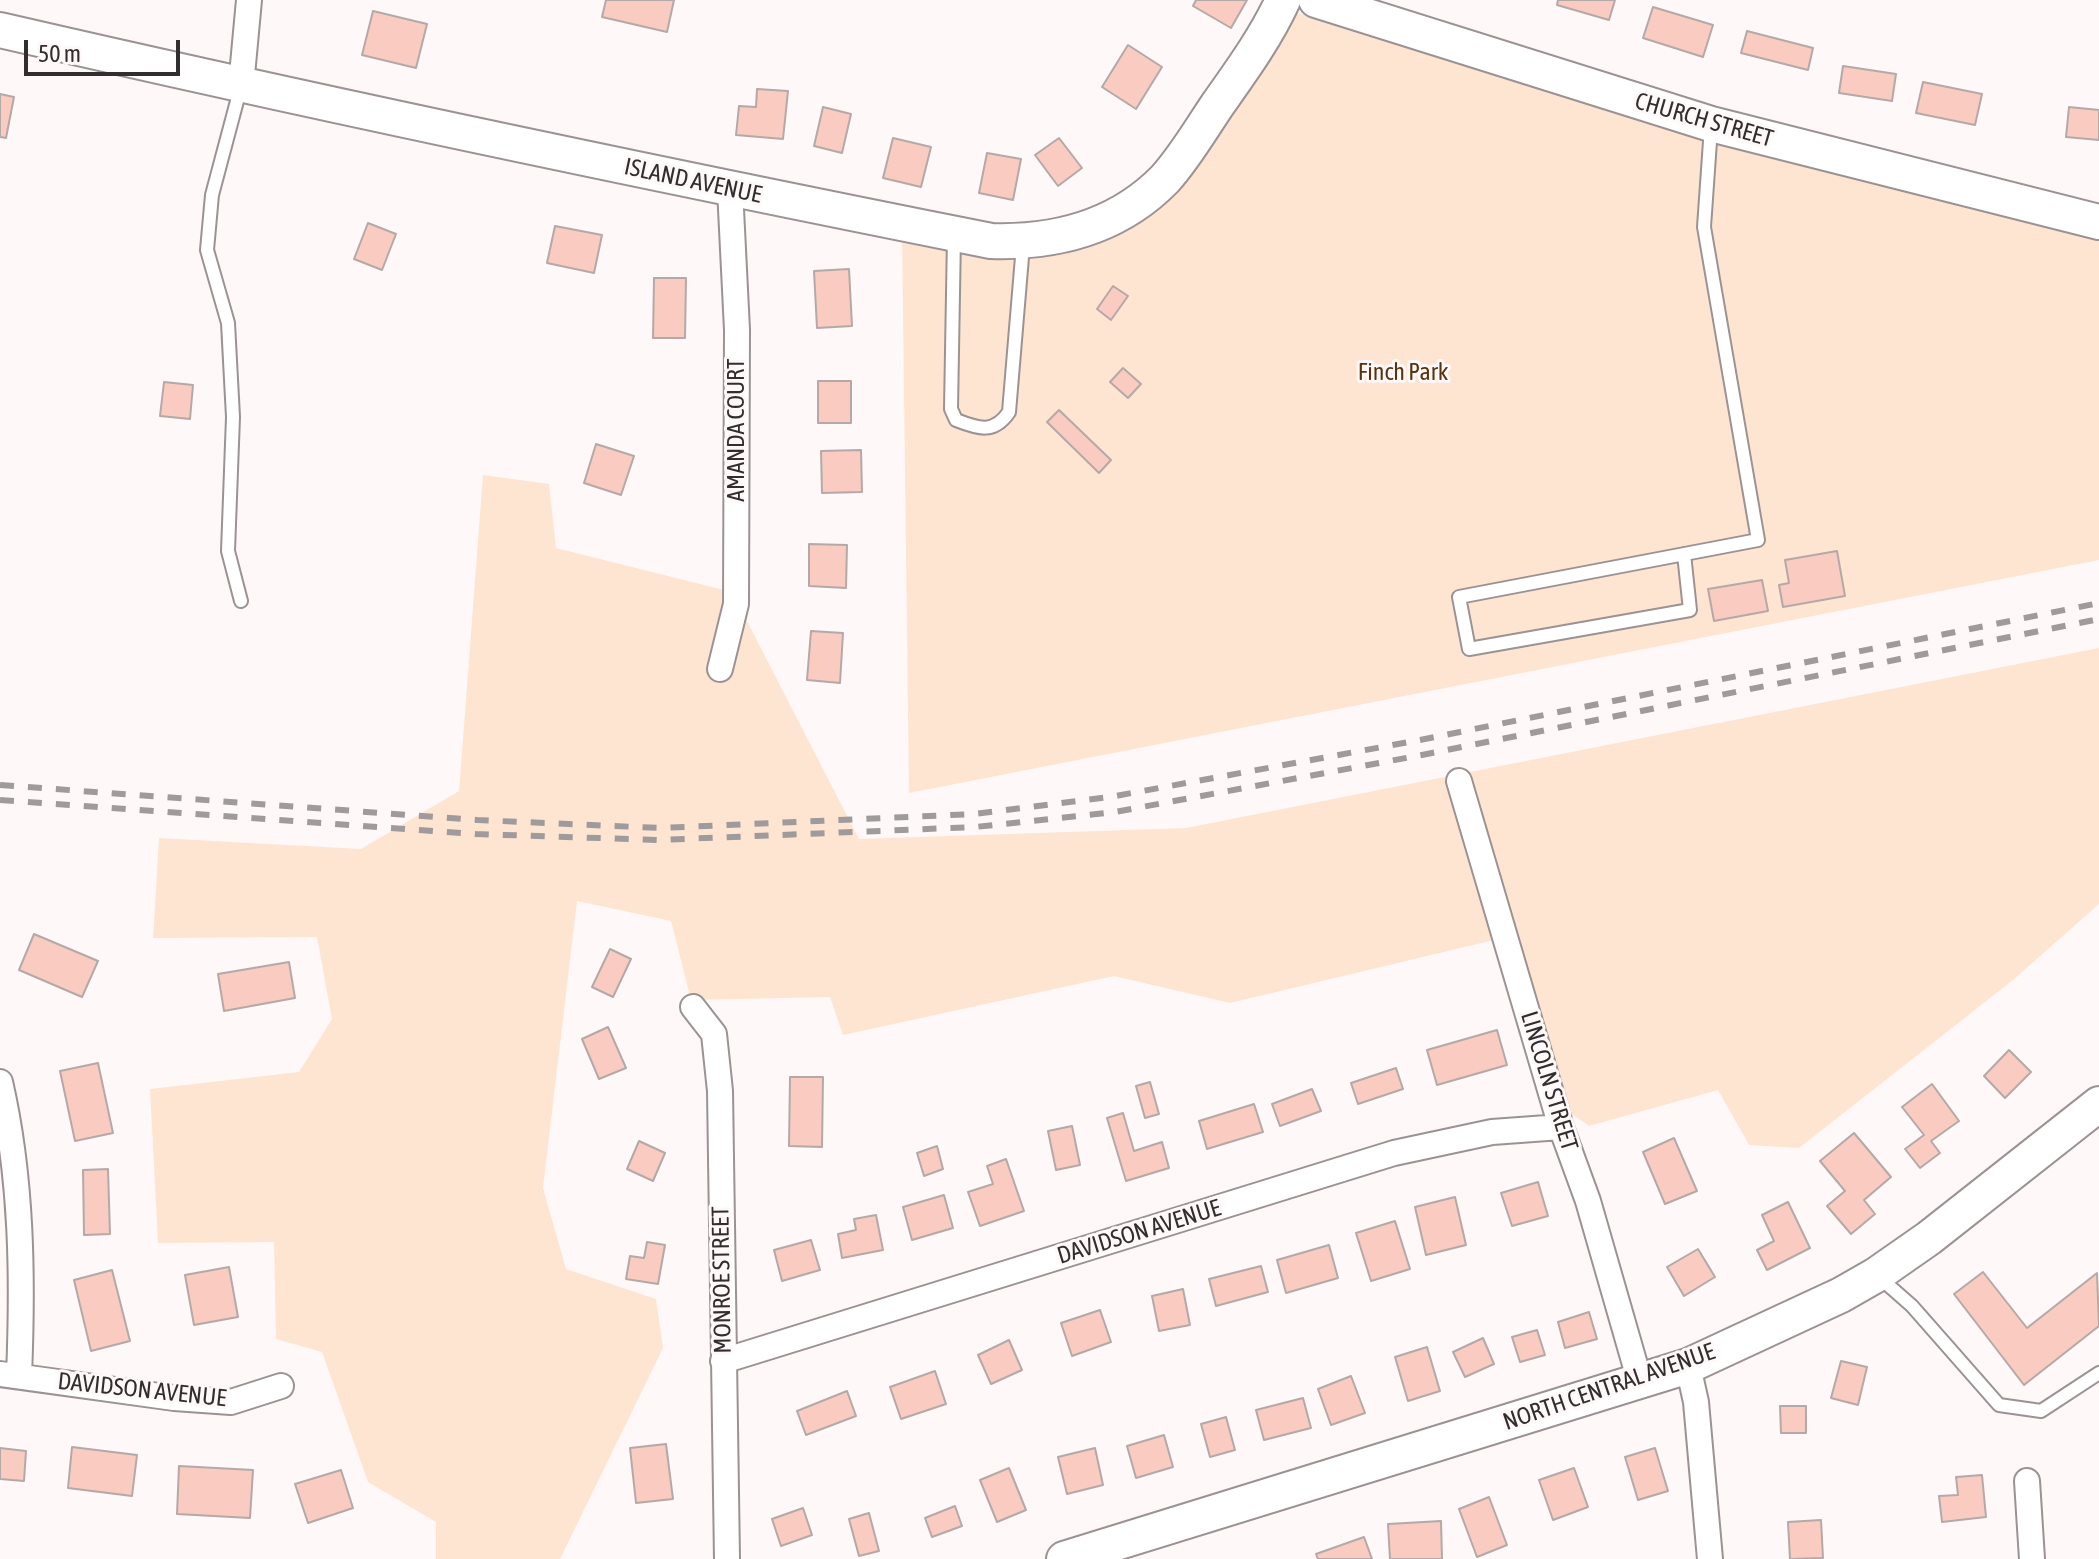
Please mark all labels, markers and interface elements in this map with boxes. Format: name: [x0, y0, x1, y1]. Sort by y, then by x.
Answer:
scale bar: [28, 24, 184, 74]
text: 50 m: [38, 40, 81, 67]
street label: CHURCH STREET: [1632, 87, 1776, 153]
street label: ISLAND AVENUE: [622, 152, 764, 210]
street label: AMANDA COURT: [722, 358, 750, 502]
park label: Finch Park: [1358, 358, 1448, 386]
street label: LINCOLN STREET: [1514, 1008, 1584, 1154]
street label: DAVIDSON AVENUE: [1054, 1193, 1224, 1271]
street label: MONROE STREET: [706, 1206, 738, 1354]
street label: NORTH CENTRAL AVENUE: [1499, 1337, 1719, 1437]
street label: DAVIDSON AVENUE: [56, 1367, 228, 1413]

